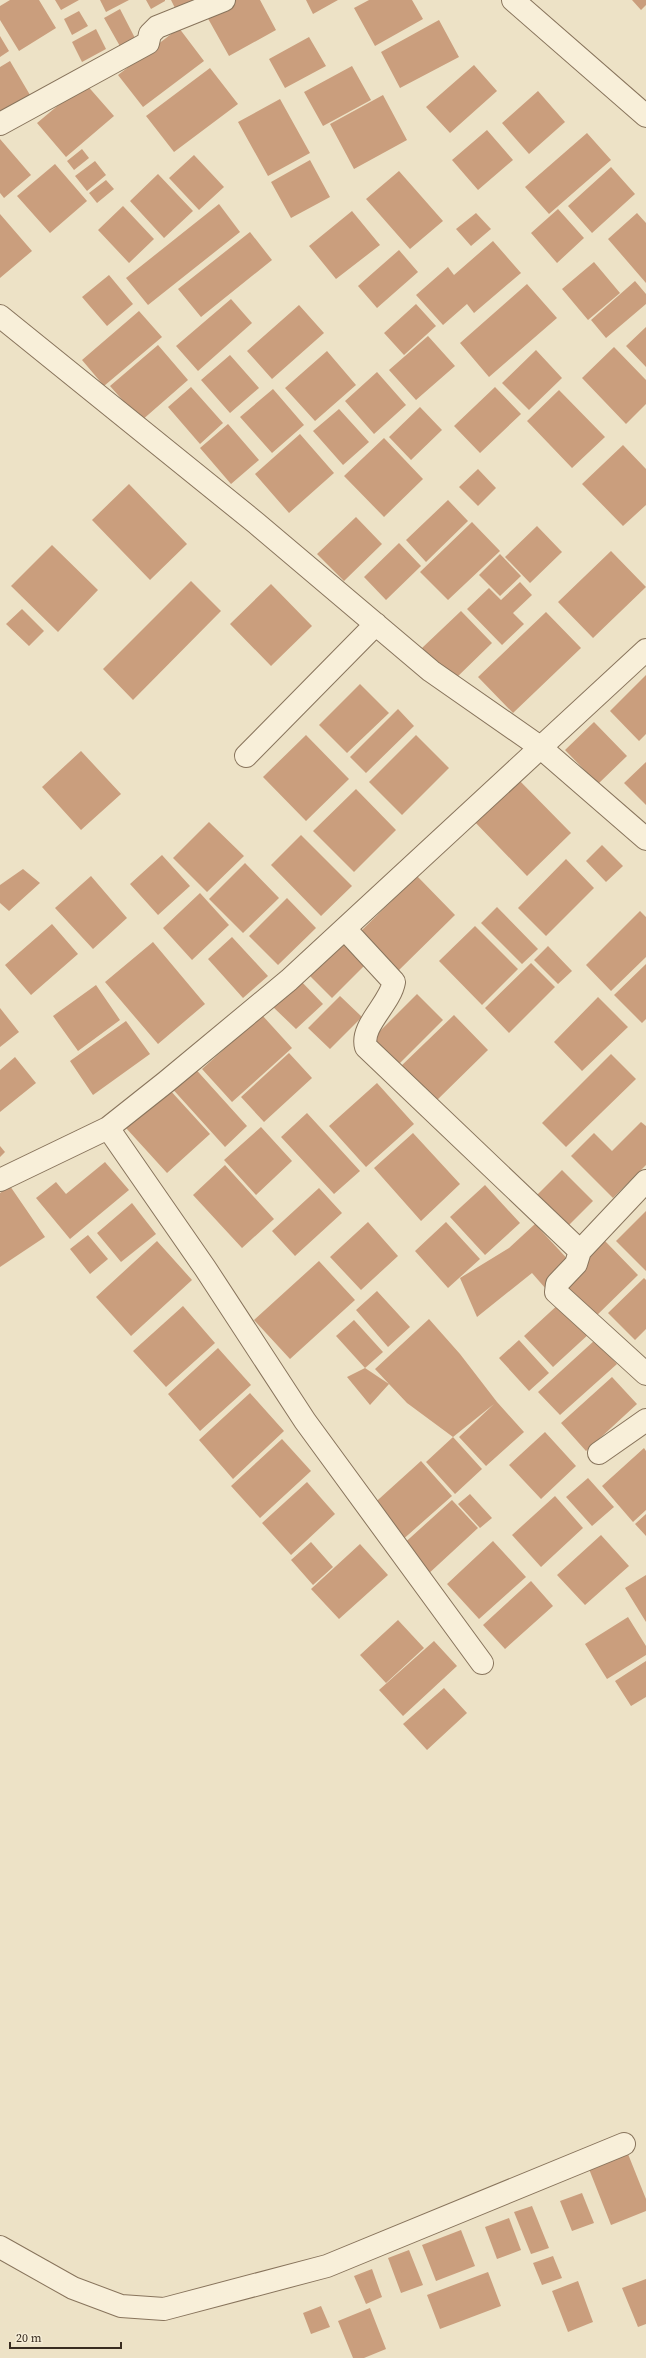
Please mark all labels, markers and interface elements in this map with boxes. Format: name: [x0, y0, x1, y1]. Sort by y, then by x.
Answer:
scale bar: [10, 2324, 121, 2350]
text: 20 m: [16, 2330, 42, 2346]

